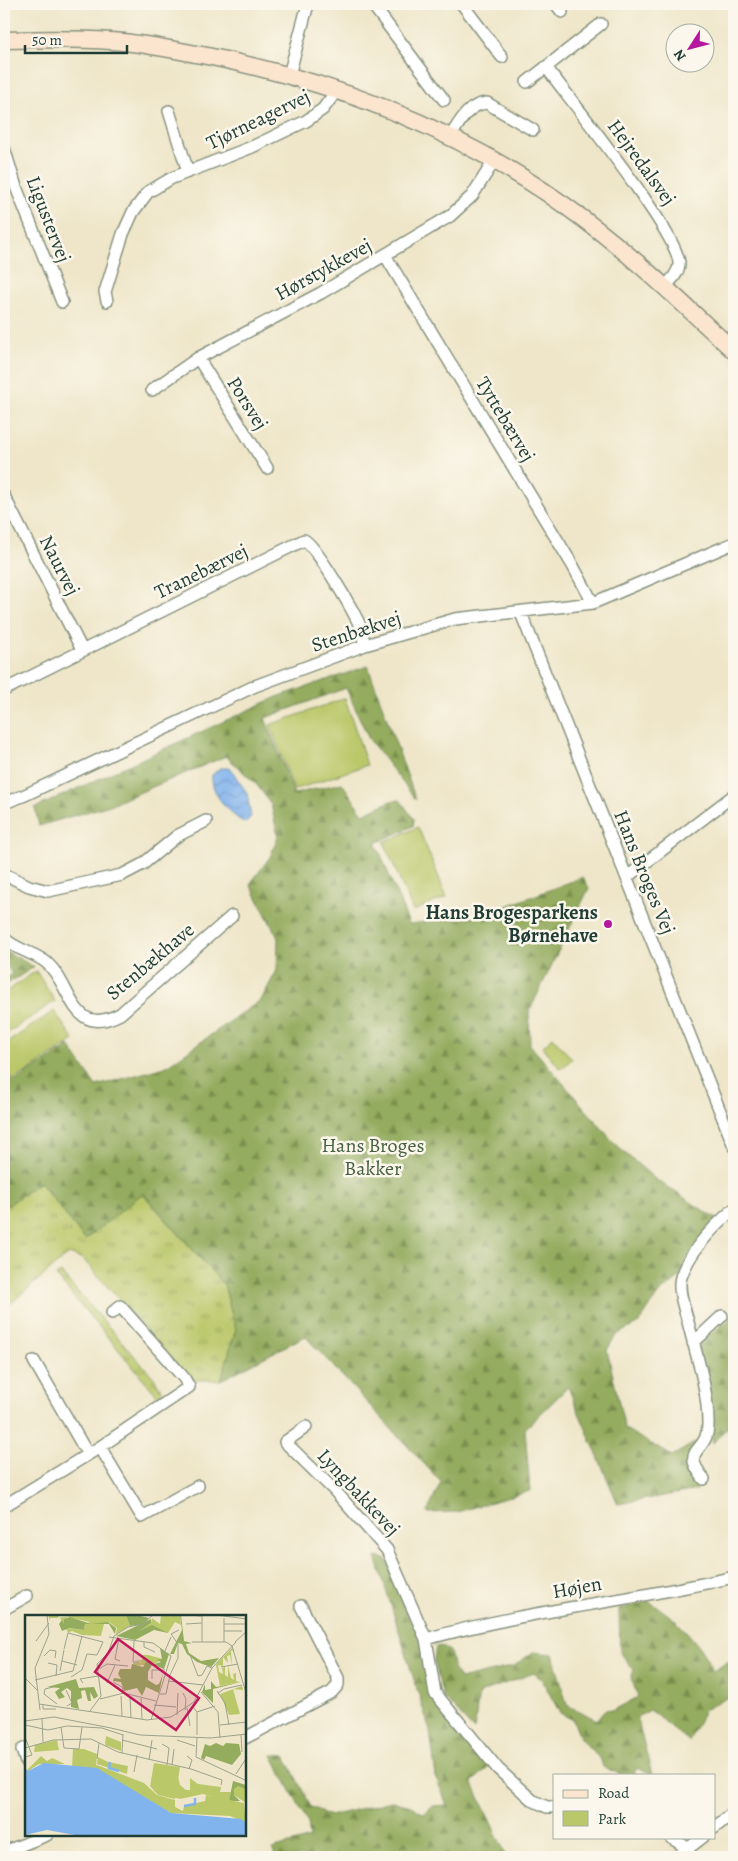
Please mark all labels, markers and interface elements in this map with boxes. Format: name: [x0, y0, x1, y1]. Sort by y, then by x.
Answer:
scale bar: [25, 22, 128, 54]
north arrow: [666, 22, 716, 72]
text: 50 m: [32, 30, 62, 50]
text: N: [669, 46, 691, 65]
street label: Tjørneagervej: [202, 83, 315, 156]
street label: Hejredalsvej: [601, 114, 682, 211]
street label: Ligustervej: [20, 172, 77, 266]
street label: Hørstykkevej: [270, 232, 377, 307]
street label: Porsvej: [221, 371, 274, 435]
street label: Tyttebærvej: [470, 372, 542, 467]
street label: Naurvej: [33, 530, 86, 600]
street label: Tranebærvej: [150, 537, 252, 606]
street label: Stenbækvej: [308, 604, 404, 659]
street label: Hans Broges Vej: [607, 806, 682, 938]
place label: Hans Brogesparkens Børnehave: [425, 899, 598, 949]
street label: Stenbækhave: [100, 916, 200, 1006]
marker: Hans Brogesparkens Børnehave: [602, 918, 614, 930]
park label: Hans Broges Bakker: [321, 1132, 425, 1182]
street label: Lyngbakkevej: [311, 1443, 406, 1542]
street label: Højen: [550, 1570, 604, 1605]
inset map: [25, 1615, 246, 1836]
legend: [553, 1774, 716, 1838]
text: Road: [598, 1783, 630, 1803]
text: Park: [598, 1809, 627, 1829]

